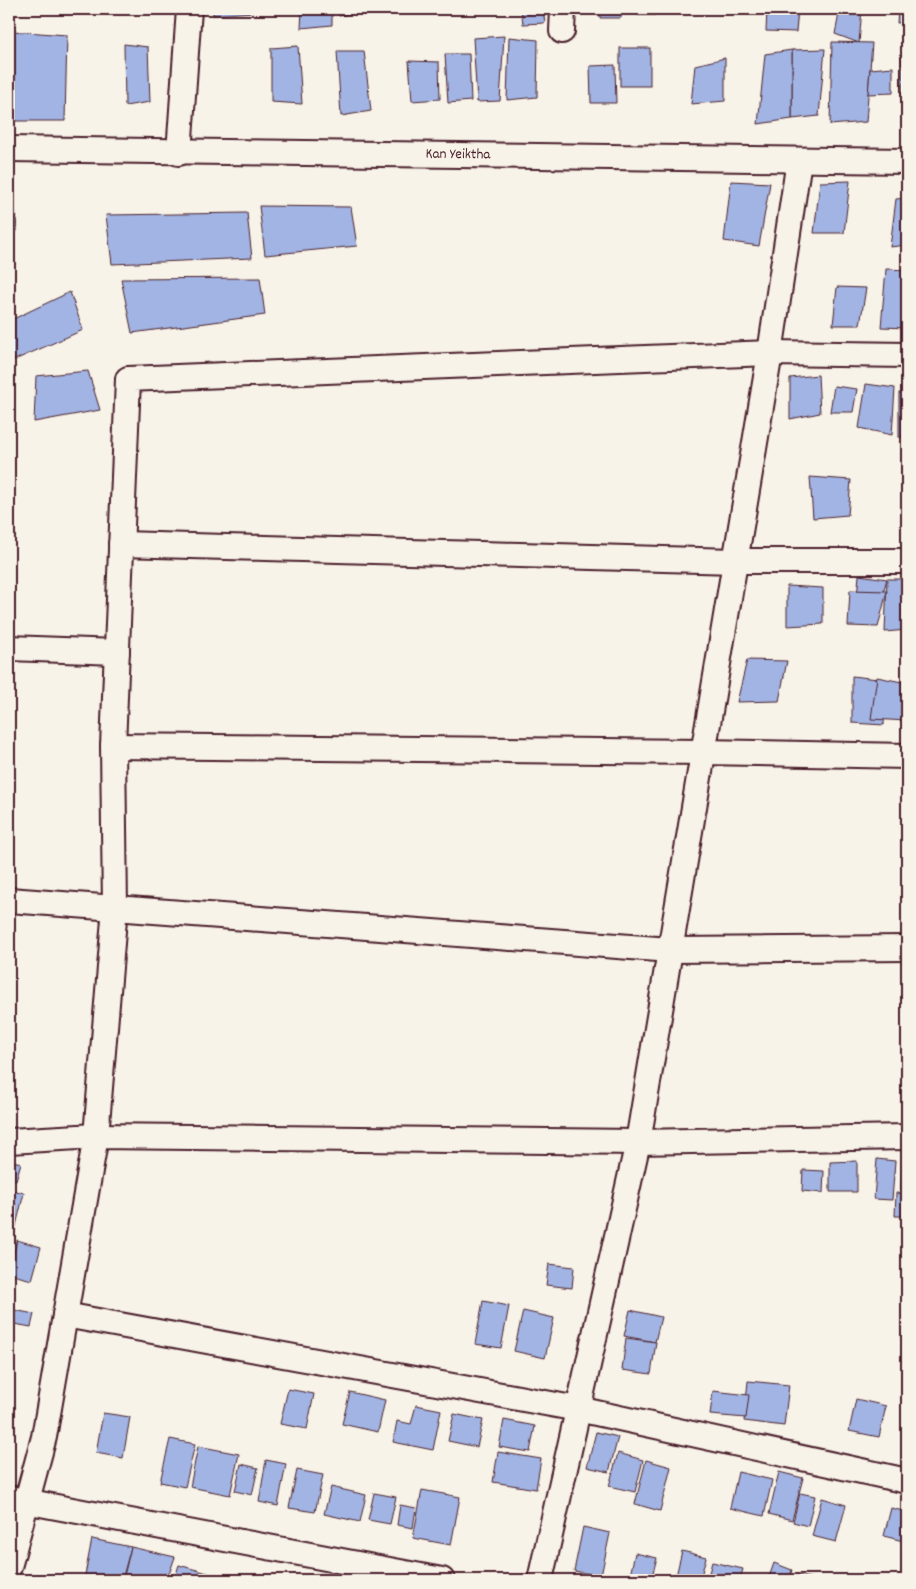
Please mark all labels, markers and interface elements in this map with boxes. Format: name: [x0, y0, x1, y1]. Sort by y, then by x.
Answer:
street label: Kan Yeiktha: [425, 144, 491, 166]

